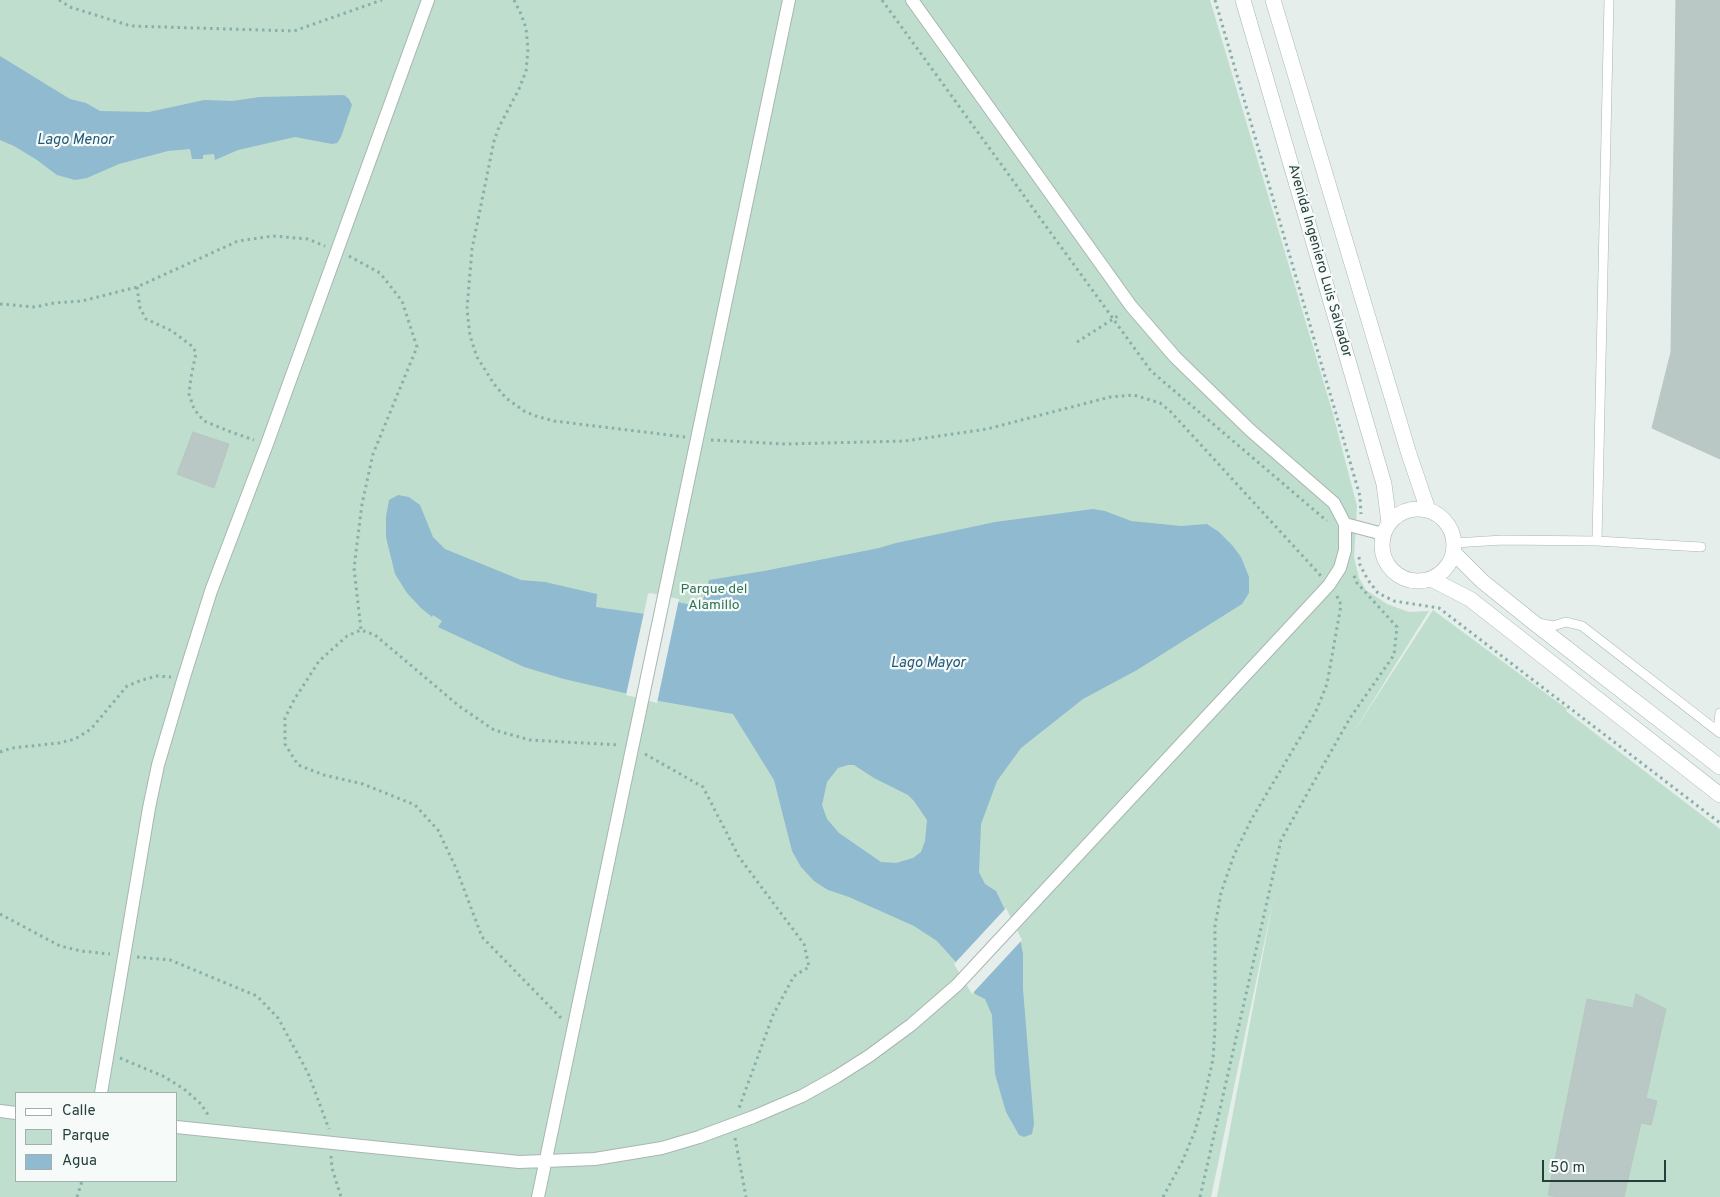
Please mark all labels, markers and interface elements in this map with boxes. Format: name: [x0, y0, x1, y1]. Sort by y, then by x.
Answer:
water label: Lago Menor: [37, 132, 113, 150]
street label: Avenida Ingeniero Luis Salvador: [1283, 162, 1355, 360]
park label: Parque del Alamillo: [681, 582, 747, 614]
water label: Lago Mayor: [890, 655, 966, 673]
legend: [15, 1092, 178, 1182]
text: Calle: [62, 1102, 96, 1121]
text: Parque: [62, 1127, 110, 1146]
scale bar: [1545, 1150, 1669, 1182]
text: Agua: [62, 1152, 97, 1171]
text: 50 m: [1550, 1159, 1585, 1178]

